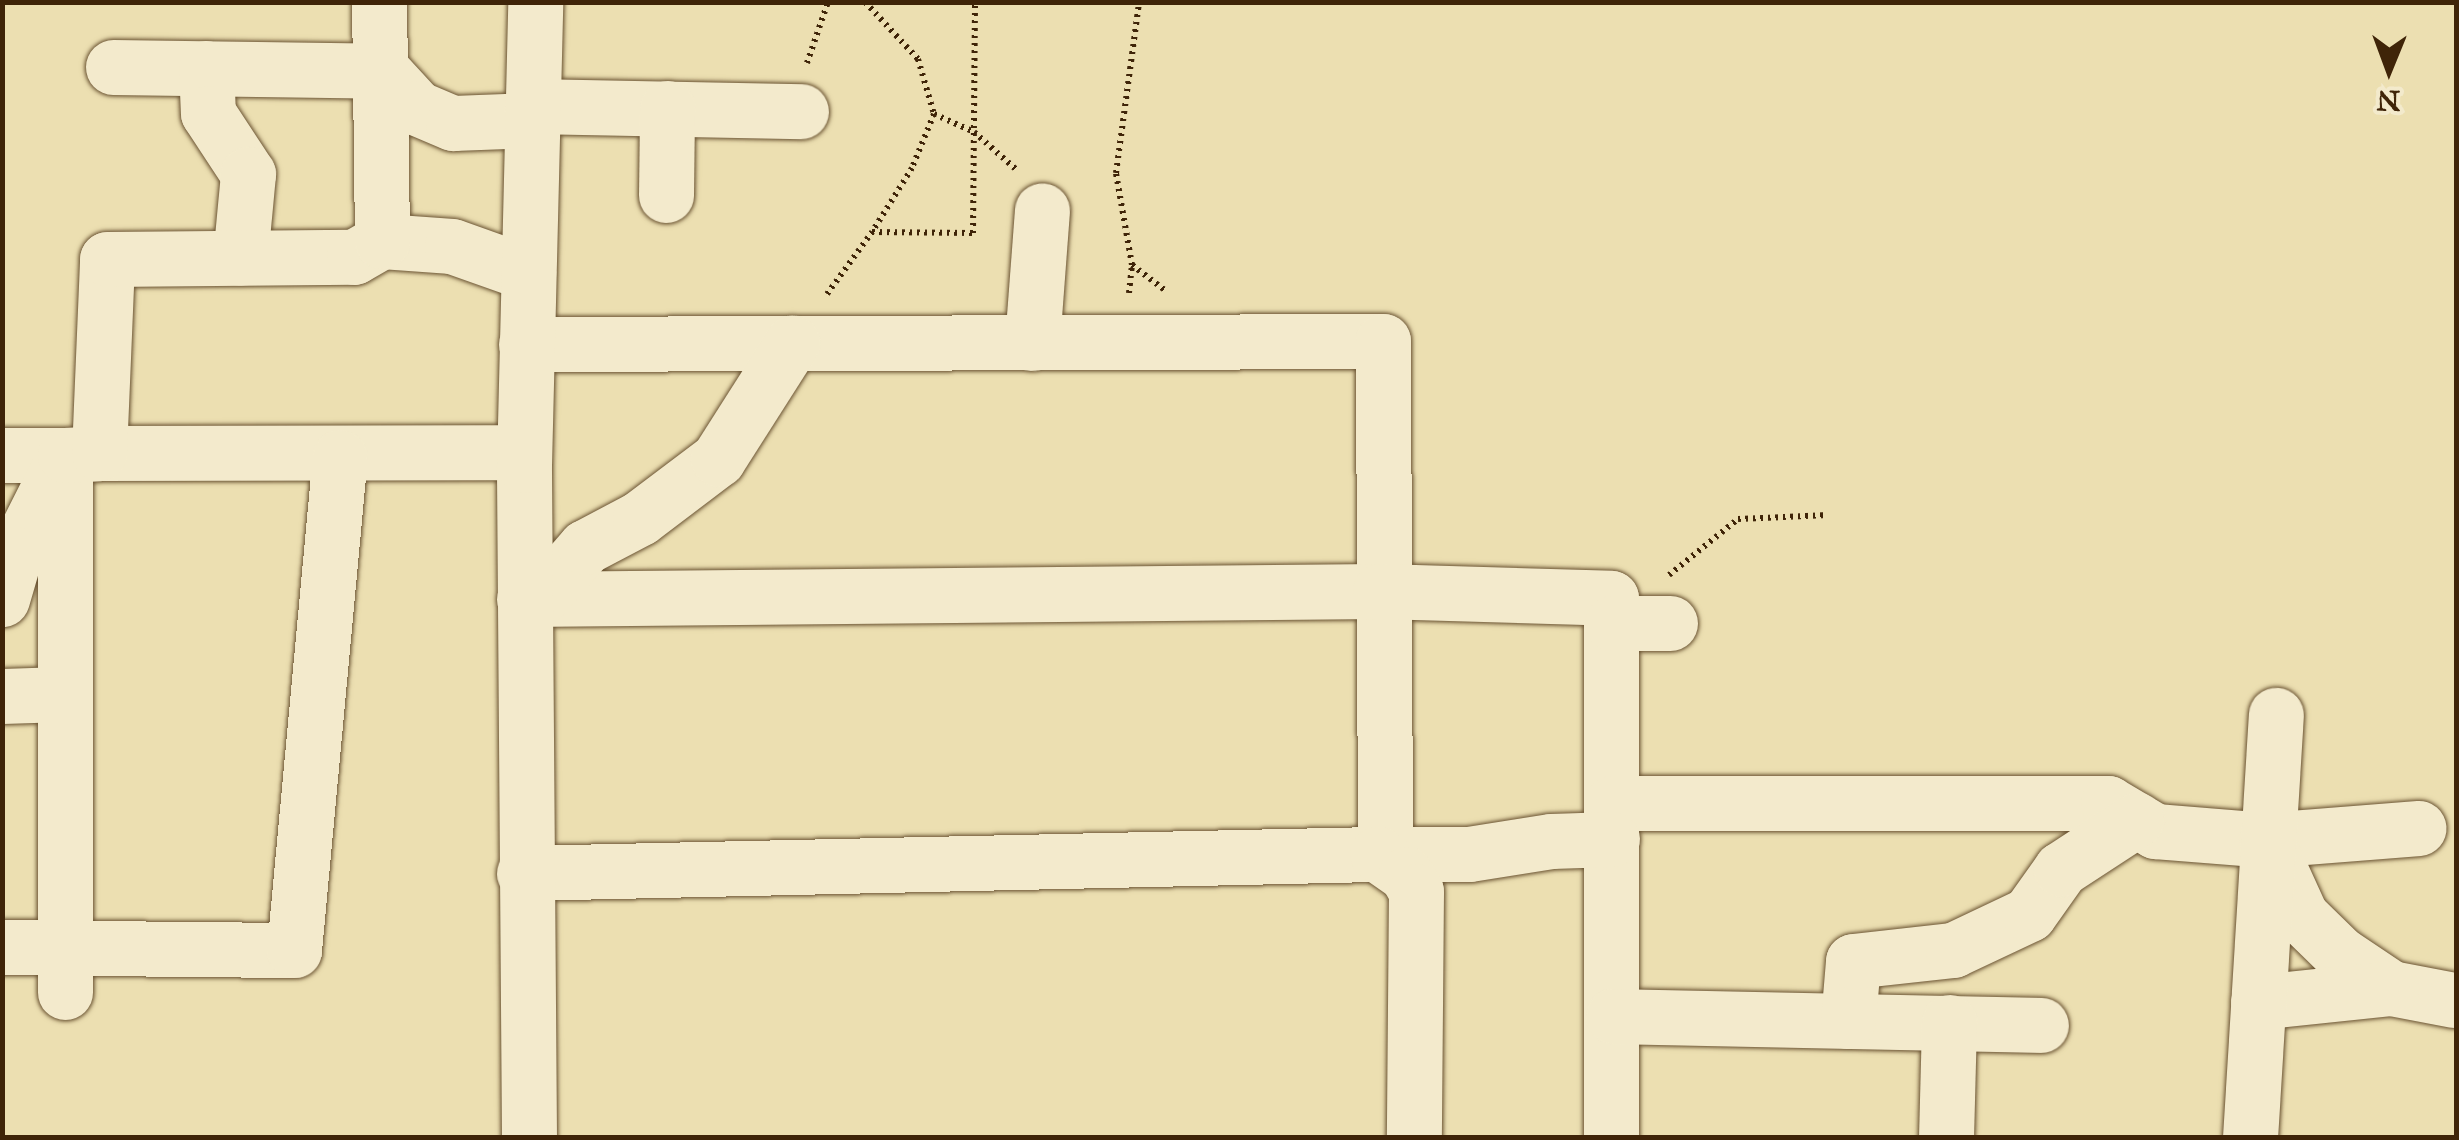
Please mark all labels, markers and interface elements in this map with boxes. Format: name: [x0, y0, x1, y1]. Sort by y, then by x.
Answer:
north arrow: [2339, 20, 2439, 120]
text: N: [2376, 83, 2401, 118]

